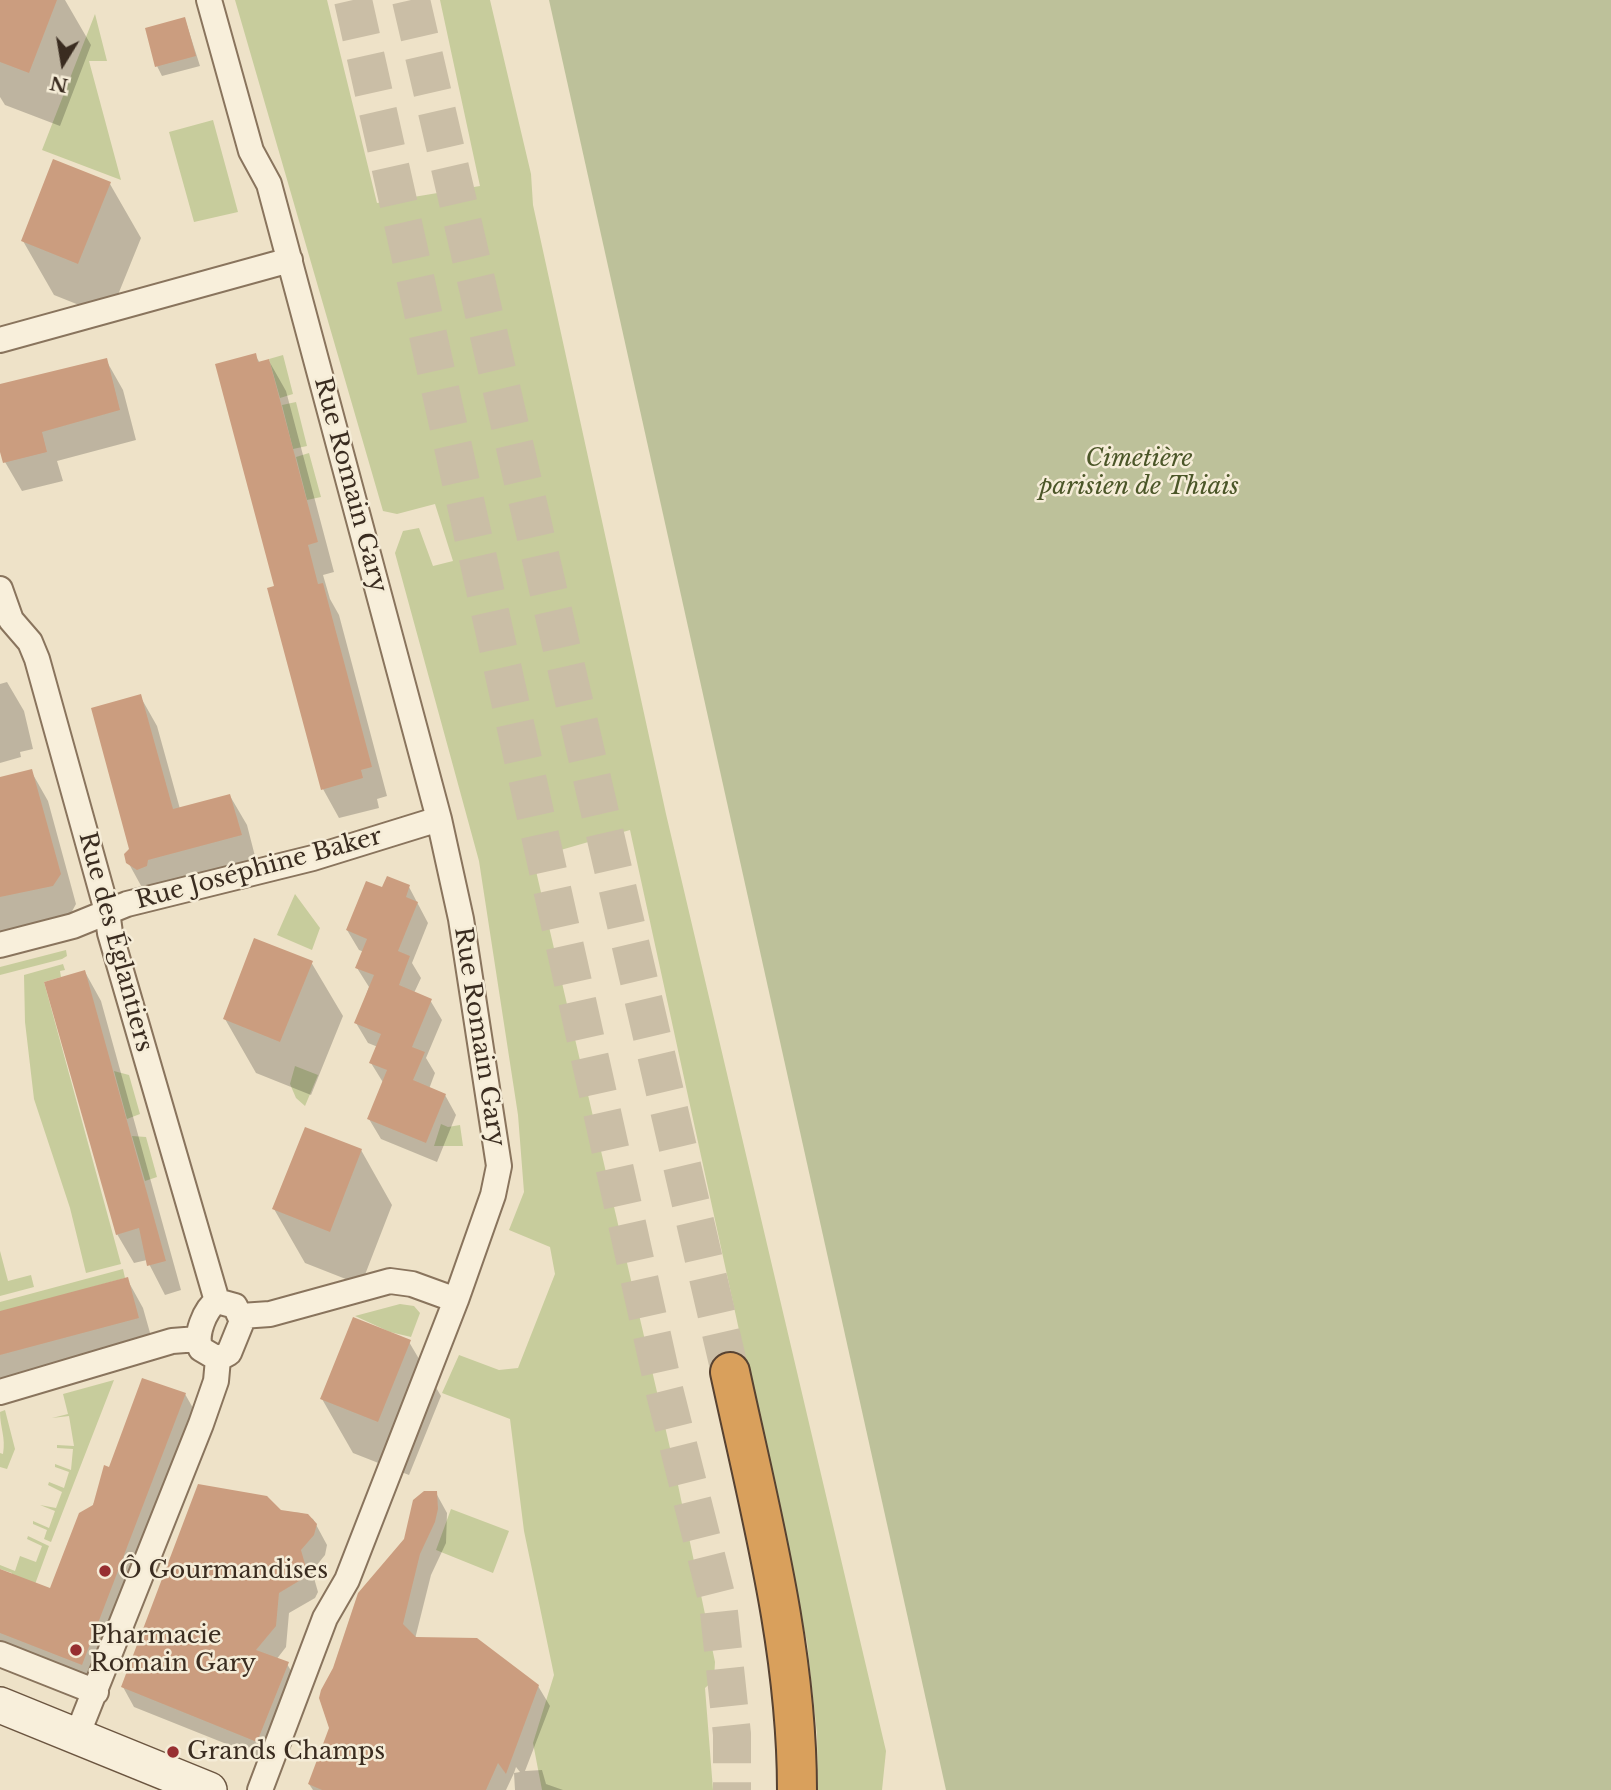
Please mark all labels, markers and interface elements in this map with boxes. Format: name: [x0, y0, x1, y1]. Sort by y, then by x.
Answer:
north arrow: [28, 28, 98, 98]
text: N: [48, 71, 70, 97]
street label: Rue Romain Gary: [307, 374, 393, 596]
park label: Cimetière parisien de Thiais: [1039, 445, 1239, 501]
street label: Rue Joséphine Baker: [133, 822, 385, 916]
street label: Rue des Églantiers: [72, 829, 158, 1055]
street label: Rue Romain Gary: [447, 925, 511, 1149]
place label: Ô Gourmandises: [119, 1557, 328, 1585]
marker: Ô Gourmandises: [97, 1563, 113, 1579]
place label: Pharmacie Romain Gary: [90, 1622, 256, 1678]
marker: Pharmacie Romain Gary: [68, 1642, 84, 1658]
place label: Grands Champs: [187, 1738, 385, 1766]
marker: Grands Champs: [165, 1744, 181, 1760]

